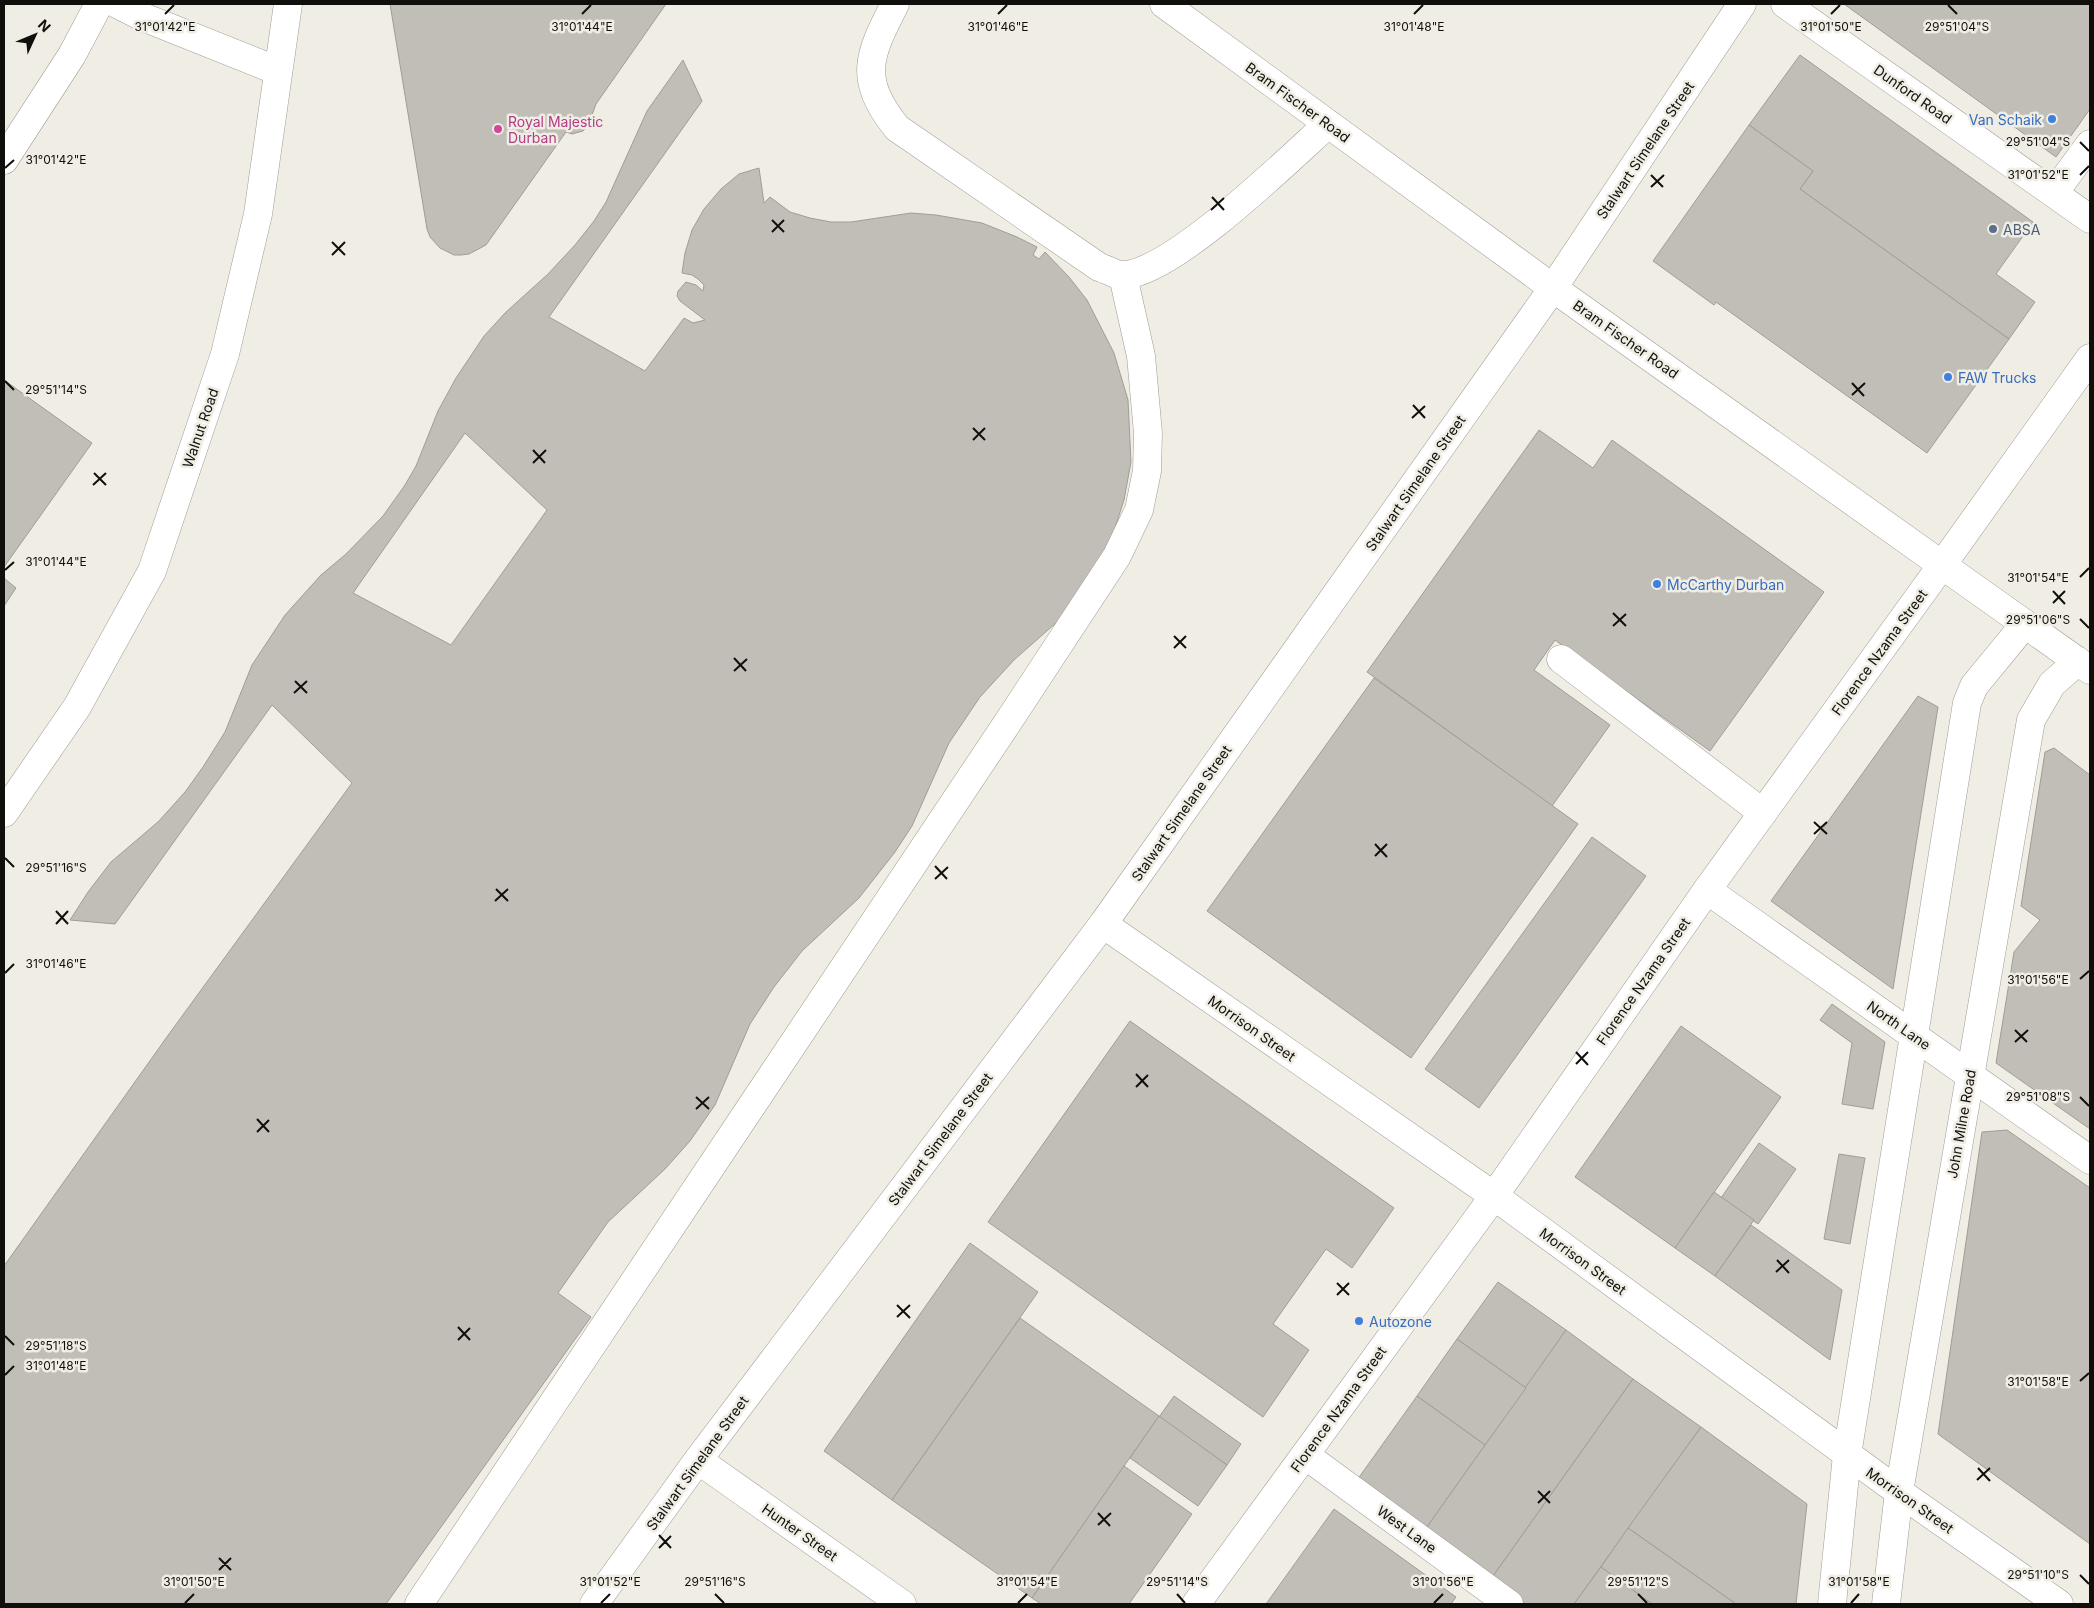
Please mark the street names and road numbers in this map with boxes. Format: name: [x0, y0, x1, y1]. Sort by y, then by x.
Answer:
street label: Bram Fischer Road: [1242, 58, 1354, 146]
street label: Dunford Road: [1871, 61, 1955, 127]
street label: Stalwart Simelane Street: [1593, 78, 1698, 222]
street label: Bram Fischer Road: [1570, 296, 1682, 382]
street label: Walnut Road: [178, 386, 222, 470]
street label: Stalwart Simelane Street: [1362, 411, 1469, 554]
street label: Florence Nzama Street: [1828, 585, 1931, 718]
street label: Stalwart Simelane Street: [1128, 741, 1235, 884]
street label: Florence Nzama Street: [1593, 914, 1694, 1048]
street label: Morrison Street: [1205, 992, 1299, 1065]
street label: North Lane: [1864, 997, 1934, 1053]
street label: John Milne Road: [1943, 1068, 1979, 1180]
street label: Stalwart Simelane Street: [884, 1069, 996, 1209]
street label: Morrison Street: [1536, 1224, 1630, 1298]
street label: Florence Nzama Street: [1287, 1342, 1390, 1475]
street label: Stalwart Simelane Street: [642, 1392, 752, 1534]
street label: Morrison Street: [1863, 1464, 1957, 1537]
street label: Hunter Street: [759, 1500, 841, 1565]
street label: West Lane: [1374, 1502, 1440, 1556]

